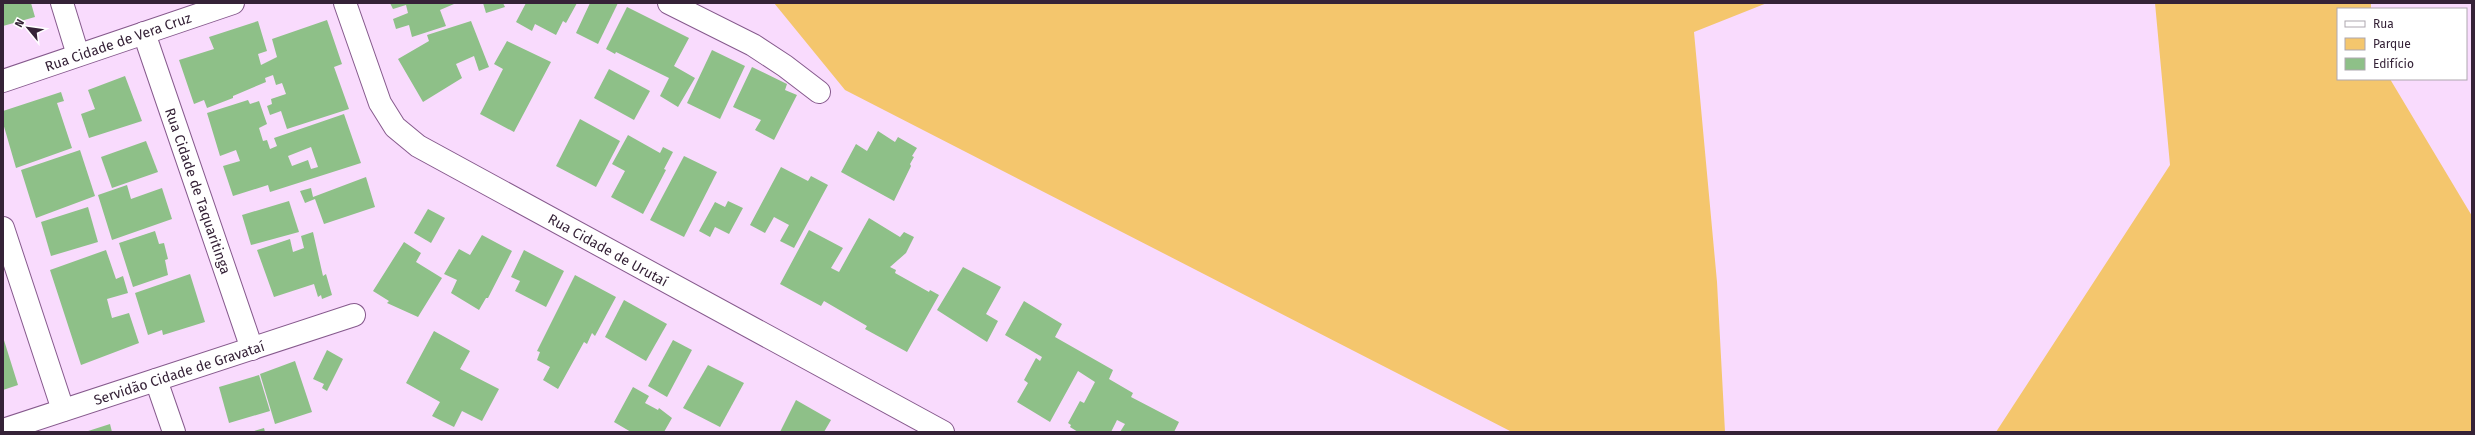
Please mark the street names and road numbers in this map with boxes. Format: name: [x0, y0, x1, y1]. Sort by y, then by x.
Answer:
street label: Rua Cidade de Vera Cruz: [43, 9, 194, 76]
street label: Rua Cidade de Taquaritinga: [161, 106, 234, 276]
street label: Rua Cidade de Urutaí: [545, 210, 671, 290]
street label: Servidão Cidade de Gravataí: [92, 338, 267, 409]

